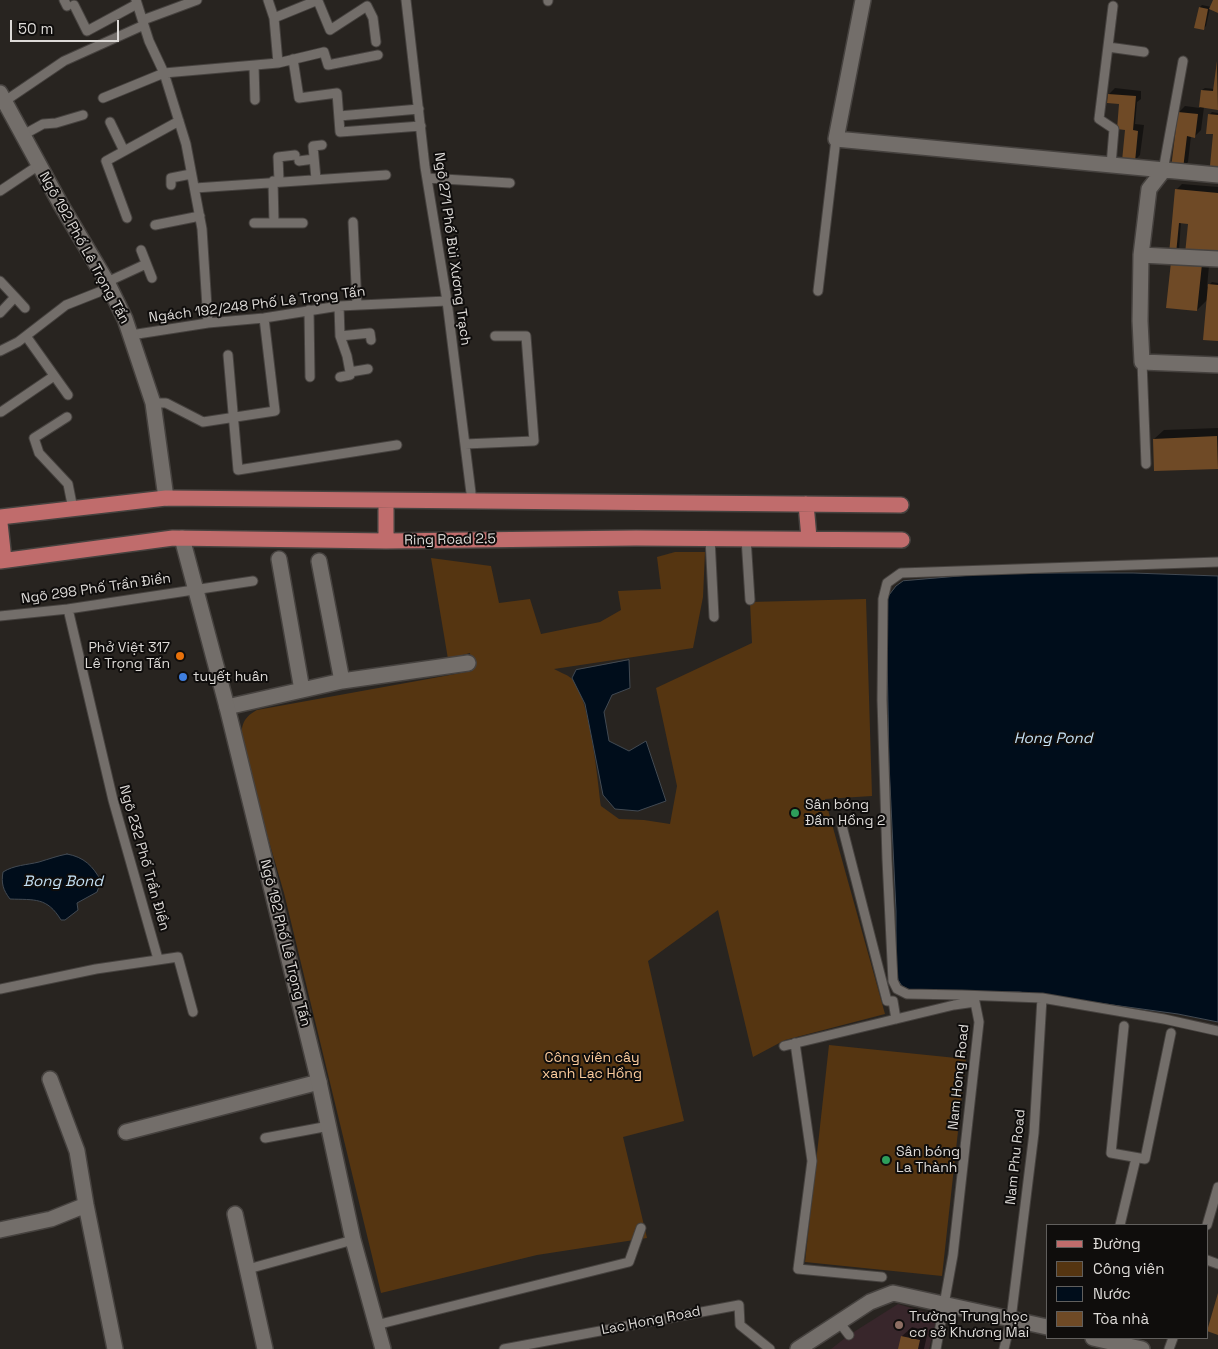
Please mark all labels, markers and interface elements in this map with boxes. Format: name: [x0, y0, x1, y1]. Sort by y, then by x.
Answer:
scale bar: [12, 10, 121, 42]
text: 50 m: [18, 19, 53, 38]
street label: Ngõ 271 Phố Bùi Xương Trạch: [430, 151, 474, 347]
street label: Ngõ 192 Phố Lê Trọng Tấn: [35, 169, 133, 327]
street label: Ngách 192/248 Phố Lê Trọng Tấn: [148, 283, 366, 327]
street label: Ring Road 2.5: [404, 531, 496, 549]
street label: Ngõ 298 Phố Trần Điền: [20, 570, 172, 608]
place label: Phở Việt 317 Lê Trọng Tấn: [85, 640, 170, 672]
marker: Phở Việt 317 Lê Trọng Tấn: [174, 650, 186, 662]
place label: tuyết huân: [193, 669, 268, 685]
marker: tuyết huân: [177, 671, 189, 683]
water label: Hong Pond: [1014, 730, 1092, 748]
street label: Ngõ 232 Phố Trần Điền: [115, 783, 173, 933]
place label: Sân bóng Đầm Hồng 2: [805, 797, 885, 830]
marker: Sân bóng Đầm Hồng 2: [789, 807, 801, 819]
street label: Ngõ 192 Phố Lê Trọng Tấn: [256, 858, 314, 1028]
water label: Bong Bond: [23, 873, 103, 891]
street label: Nam Hong Road: [945, 1023, 973, 1131]
park label: Công viên cây xanh Lạc Hồng: [542, 1050, 642, 1082]
street label: Nam Phu Road: [1003, 1108, 1029, 1206]
place label: Sân bóng La Thành: [896, 1144, 960, 1176]
marker: Sân bóng La Thành: [880, 1154, 892, 1166]
legend: [1046, 1224, 1208, 1339]
text: Đường: [1093, 1234, 1141, 1253]
text: Công viên: [1093, 1259, 1164, 1278]
text: Nước: [1093, 1284, 1131, 1303]
street label: Lac Hong Road: [600, 1303, 702, 1339]
place label: Trường Trung học cơ sở Khương Mai: [909, 1309, 1029, 1341]
text: Tòa nhà: [1093, 1309, 1149, 1328]
marker: Trường Trung học cơ sở Khương Mai: [893, 1319, 905, 1331]

